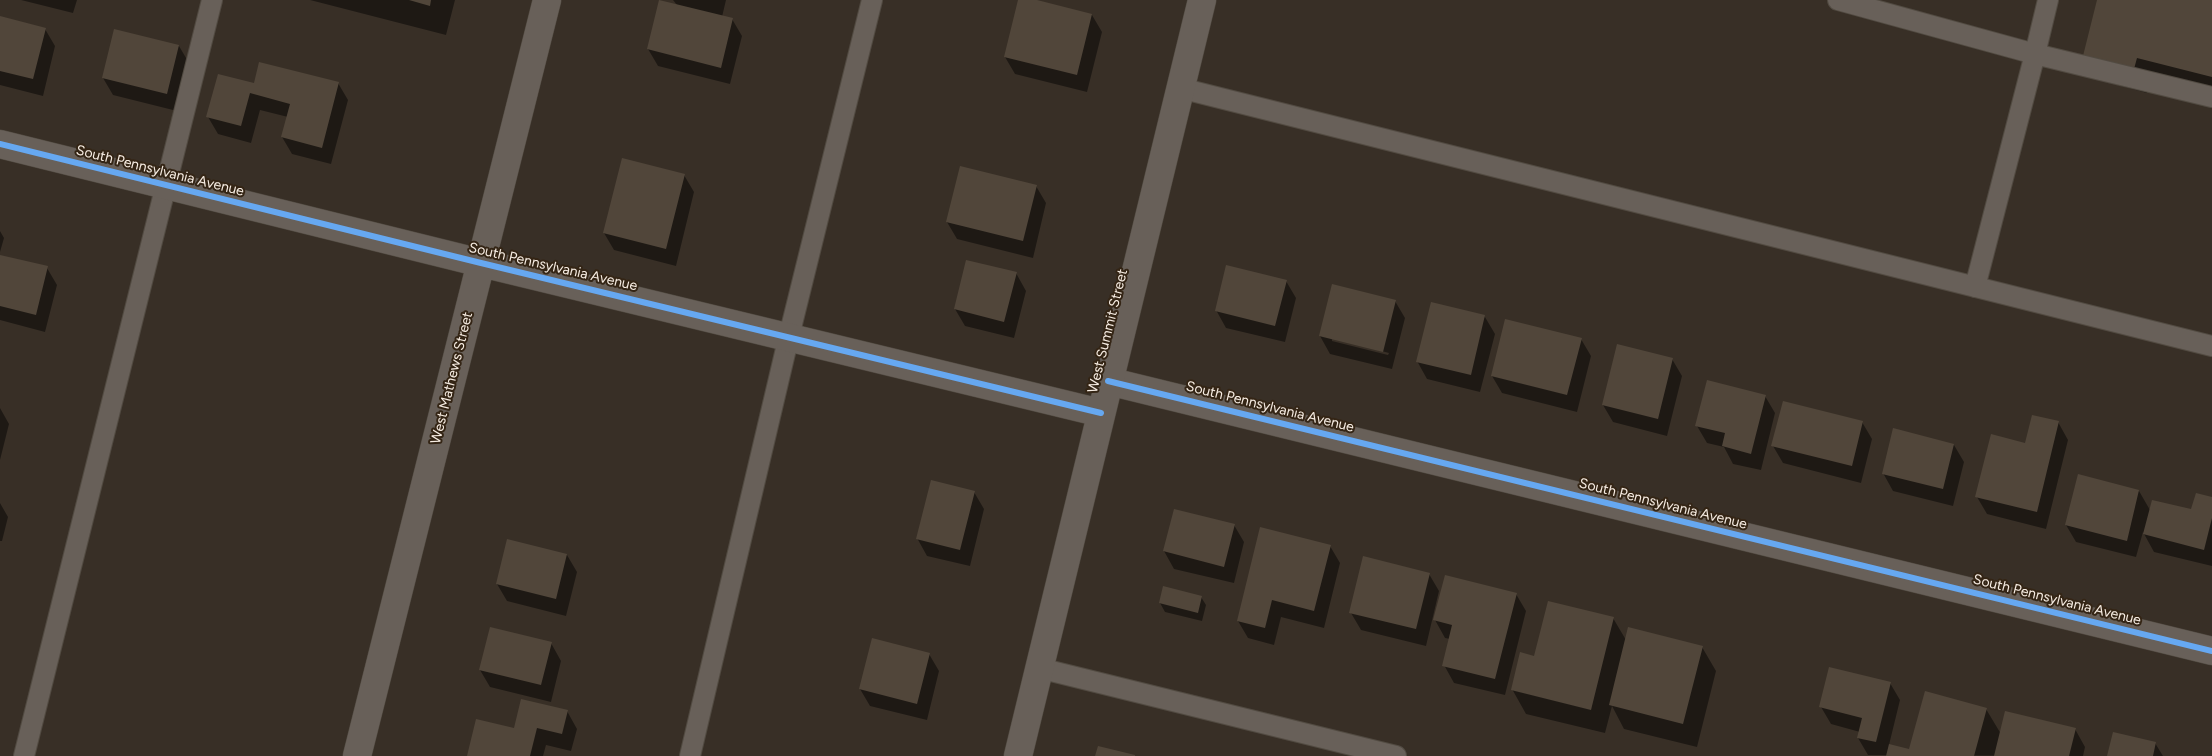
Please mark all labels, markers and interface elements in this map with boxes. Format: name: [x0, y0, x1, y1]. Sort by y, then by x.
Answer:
street label: South Pennsylvania Avenue: [74, 142, 246, 200]
street label: South Pennsylvania Avenue: [467, 239, 639, 295]
street label: West Summit Street: [1084, 267, 1132, 395]
street label: West Mathews Street: [427, 310, 477, 446]
street label: South Pennsylvania Avenue: [1184, 378, 1356, 436]
street label: South Pennsylvania Avenue: [1577, 475, 1749, 533]
street label: South Pennsylvania Avenue: [1971, 571, 2143, 629]

